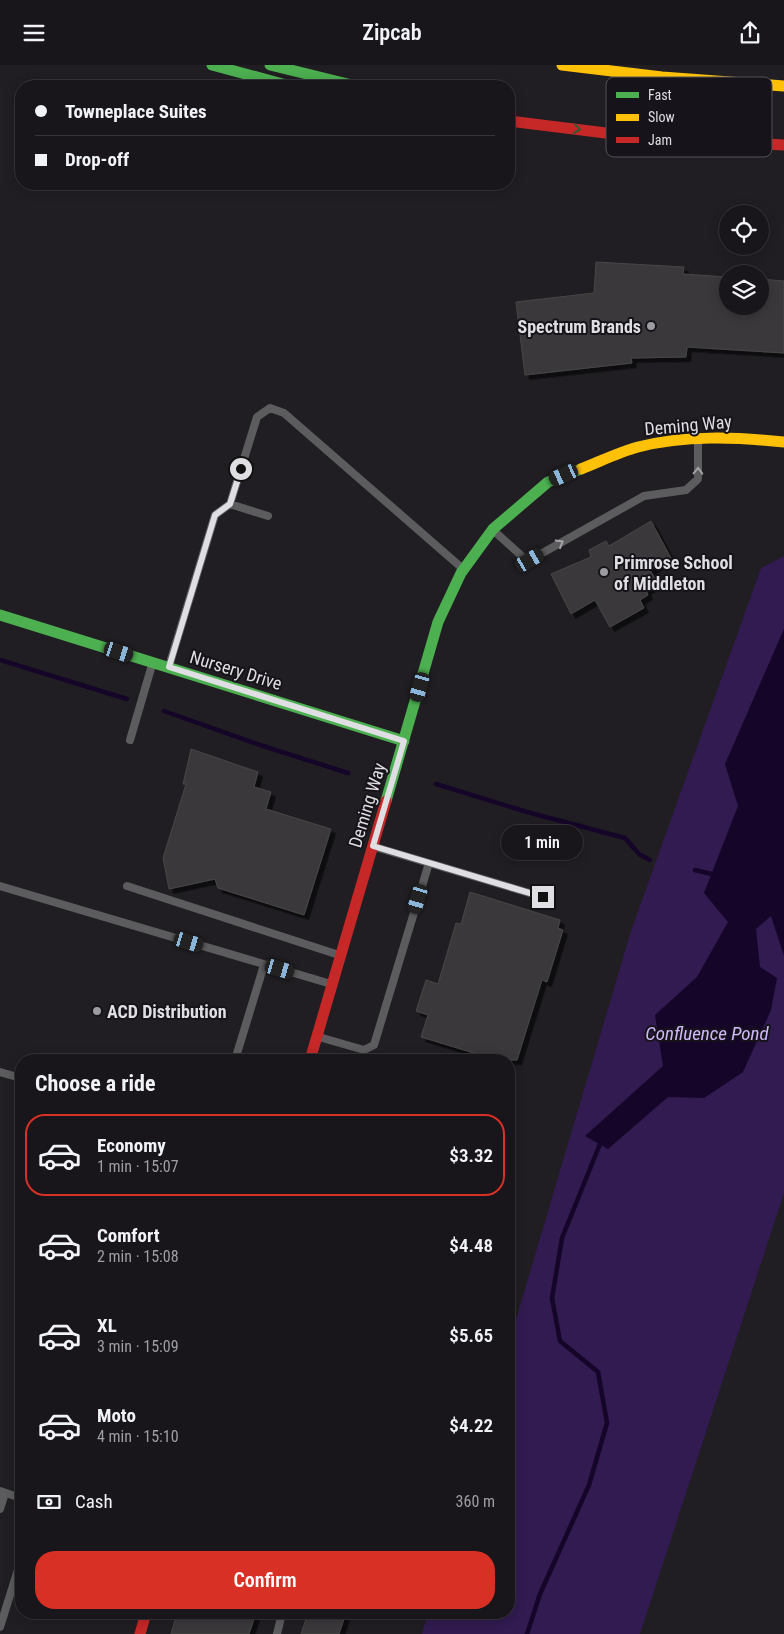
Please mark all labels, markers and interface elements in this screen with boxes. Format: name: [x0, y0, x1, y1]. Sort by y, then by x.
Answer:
icon: menu: [20, 19, 48, 47]
icon: share: [736, 19, 764, 47]
text: Zipcab: [362, 20, 422, 45]
legend: [606, 77, 772, 157]
text: Fast: [648, 87, 672, 103]
text: Towneplace Suites: [65, 100, 207, 123]
text: Slow: [648, 109, 675, 125]
one-way arrow: [573, 123, 581, 134]
text: Jam: [648, 132, 672, 148]
text: Drop-off: [65, 148, 129, 171]
map controls: [719, 205, 769, 315]
button: locate: [719, 205, 769, 255]
button: layers: [719, 265, 769, 315]
place label: Spectrum Brands: [517, 316, 641, 337]
marker: Spectrum Brands: [645, 320, 657, 332]
street label: Deming Way: [643, 411, 733, 439]
route start: [230, 458, 252, 480]
car: [547, 462, 580, 488]
one-way arrow: [692, 467, 703, 475]
one-way arrow: [555, 540, 564, 550]
car: [513, 546, 546, 574]
place label: Primrose School of Middleton: [614, 552, 733, 594]
marker: Primrose School of Middleton: [598, 566, 610, 578]
car: [102, 640, 135, 664]
street label: Nursery Drive: [187, 646, 285, 694]
car: [408, 671, 431, 703]
street label: Deming Way: [344, 760, 390, 850]
callout: 1 min: [502, 825, 584, 859]
text: 1 min: [524, 833, 560, 852]
car: [406, 882, 429, 916]
route end: [532, 886, 554, 908]
car: [172, 930, 205, 954]
car: [263, 958, 296, 980]
place label: ACD Distribution: [107, 1001, 227, 1022]
marker: ACD Distribution: [91, 1005, 103, 1017]
water label: Confluence Pond: [645, 1022, 769, 1045]
text: Choose a ride: [35, 1071, 156, 1096]
icon: car: [37, 1133, 82, 1178]
text: Economy: [97, 1134, 166, 1157]
text: $3.32: [449, 1144, 493, 1167]
text: 1 min · 15:07: [97, 1157, 179, 1176]
icon: car: [37, 1223, 82, 1268]
text: Comfort: [97, 1224, 160, 1247]
text: $4.48: [449, 1234, 493, 1257]
text: 2 min · 15:08: [97, 1247, 179, 1266]
icon: car: [37, 1313, 82, 1358]
text: XL: [97, 1314, 117, 1337]
text: $5.65: [449, 1324, 493, 1347]
text: 3 min · 15:09: [97, 1337, 179, 1356]
icon: car: [37, 1403, 82, 1448]
text: Moto: [97, 1404, 136, 1427]
text: $4.22: [449, 1414, 493, 1437]
text: 4 min · 15:10: [97, 1427, 179, 1446]
icon: cash: [35, 1488, 63, 1516]
text: Cash: [75, 1490, 113, 1513]
text: 360 m: [456, 1492, 495, 1511]
button: Confirm: [35, 1551, 495, 1609]

